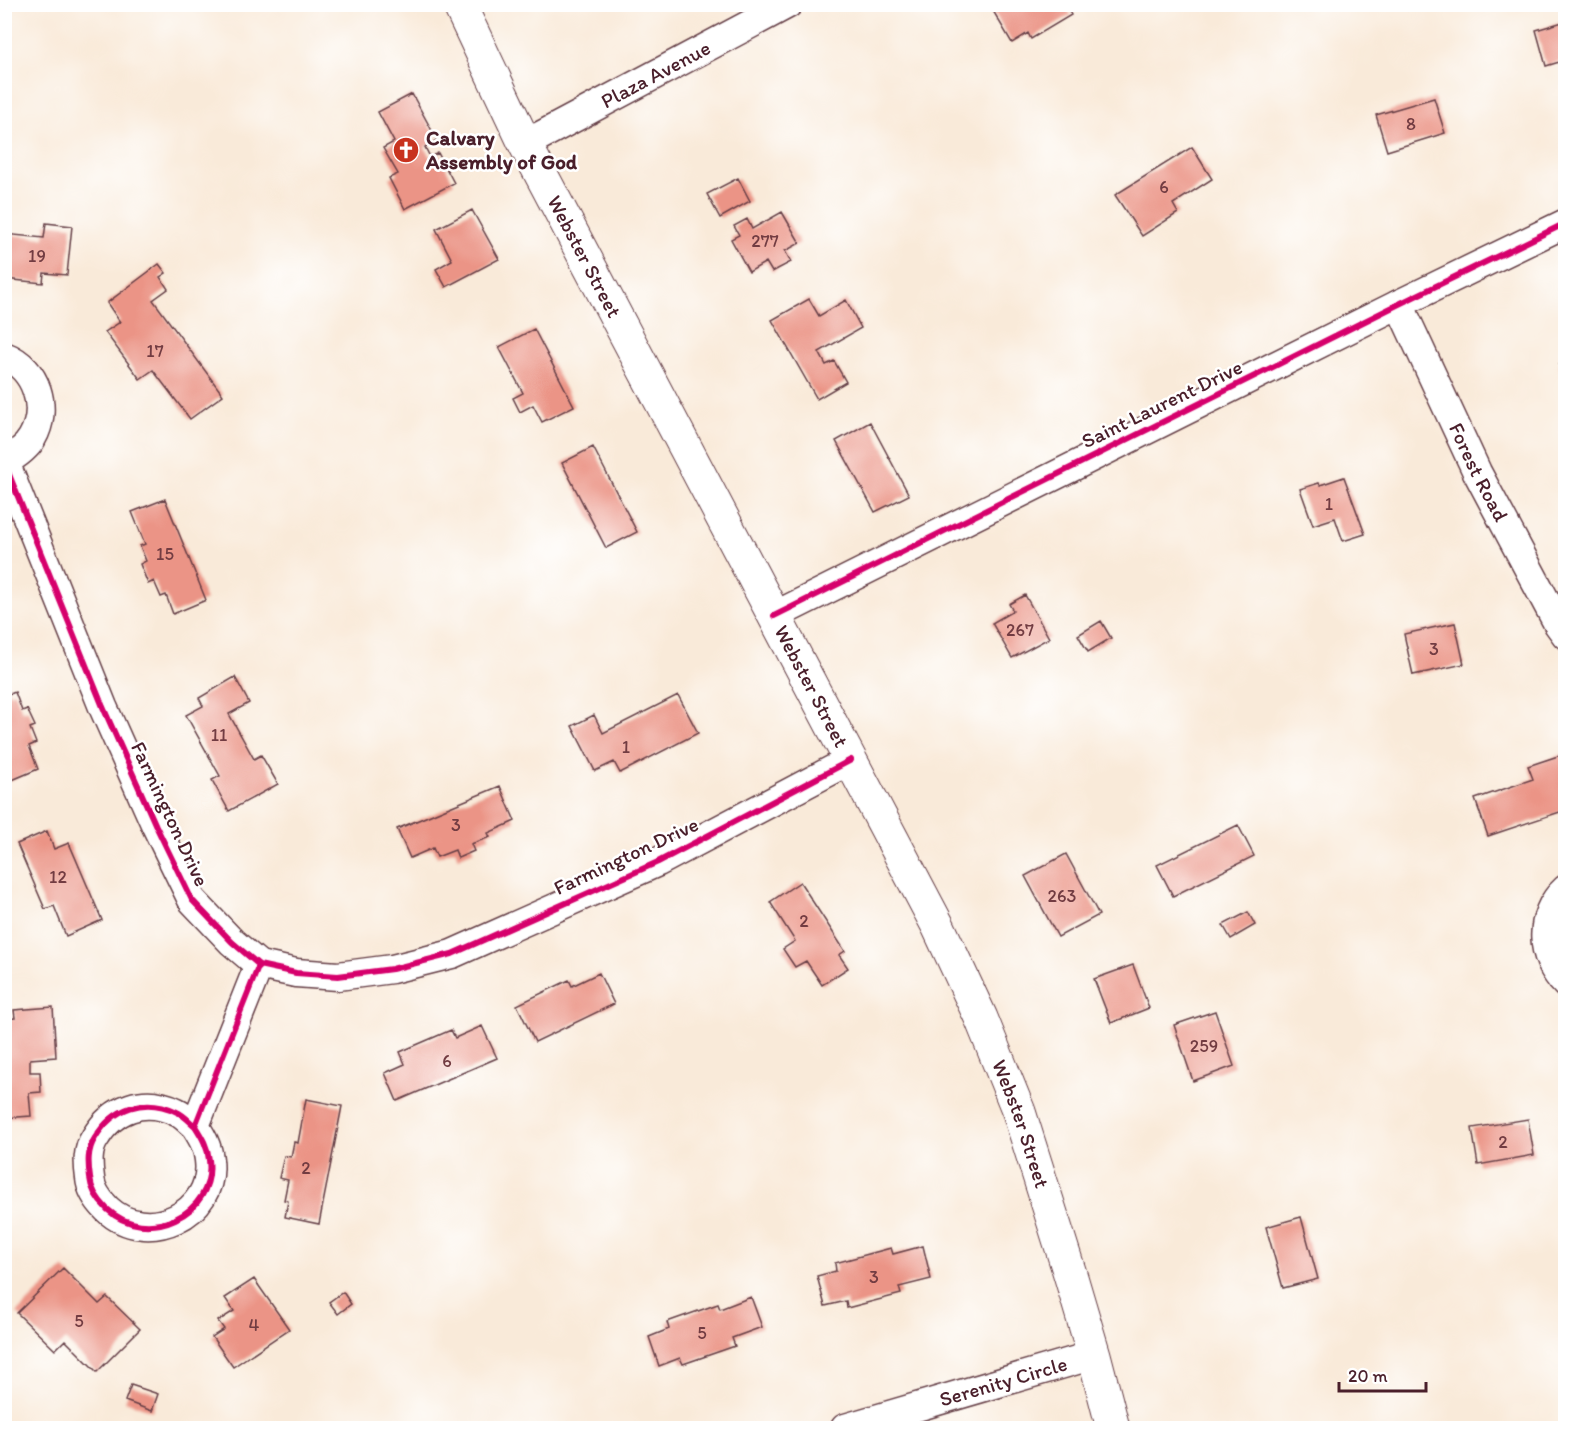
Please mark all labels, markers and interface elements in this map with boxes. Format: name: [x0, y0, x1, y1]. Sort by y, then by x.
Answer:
street label: Plaza Avenue: [596, 35, 714, 113]
house number: 8: [1406, 113, 1416, 135]
place label: Calvary Assembly of God: [425, 125, 578, 175]
church icon: Calvary Assembly of God: [391, 135, 421, 165]
house number: 6: [1159, 176, 1169, 198]
street label: Webster Street: [542, 191, 627, 322]
house number: 277: [751, 230, 779, 252]
house number: 19: [28, 245, 46, 267]
house number: 17: [146, 340, 164, 362]
street label: Saint Laurent Drive: [1077, 354, 1246, 453]
street label: Forest Road: [1444, 419, 1514, 526]
house number: 1: [1325, 493, 1333, 515]
house number: 15: [156, 543, 174, 565]
house number: 267: [1006, 619, 1034, 641]
street label: Webster Street: [769, 621, 854, 751]
house number: 3: [1429, 638, 1439, 660]
house number: 11: [211, 724, 227, 746]
house number: 1: [622, 736, 630, 758]
street label: Farmington Drive: [126, 737, 215, 890]
street label: Farmington Drive: [549, 811, 702, 900]
house number: 3: [451, 814, 461, 836]
house number: 12: [49, 866, 67, 888]
house number: 263: [1048, 885, 1077, 907]
house number: 2: [799, 910, 809, 932]
house number: 259: [1190, 1035, 1218, 1057]
house number: 6: [442, 1050, 452, 1072]
street label: Webster Street: [987, 1056, 1055, 1191]
house number: 2: [1498, 1131, 1508, 1153]
house number: 2: [301, 1157, 311, 1179]
house number: 3: [869, 1266, 879, 1288]
house number: 5: [74, 1310, 84, 1332]
house number: 4: [249, 1314, 260, 1336]
house number: 5: [697, 1322, 707, 1344]
street label: Serenity Circle: [936, 1351, 1070, 1412]
scale bar: [1339, 1355, 1426, 1393]
text: 20 m: [1348, 1365, 1388, 1387]

